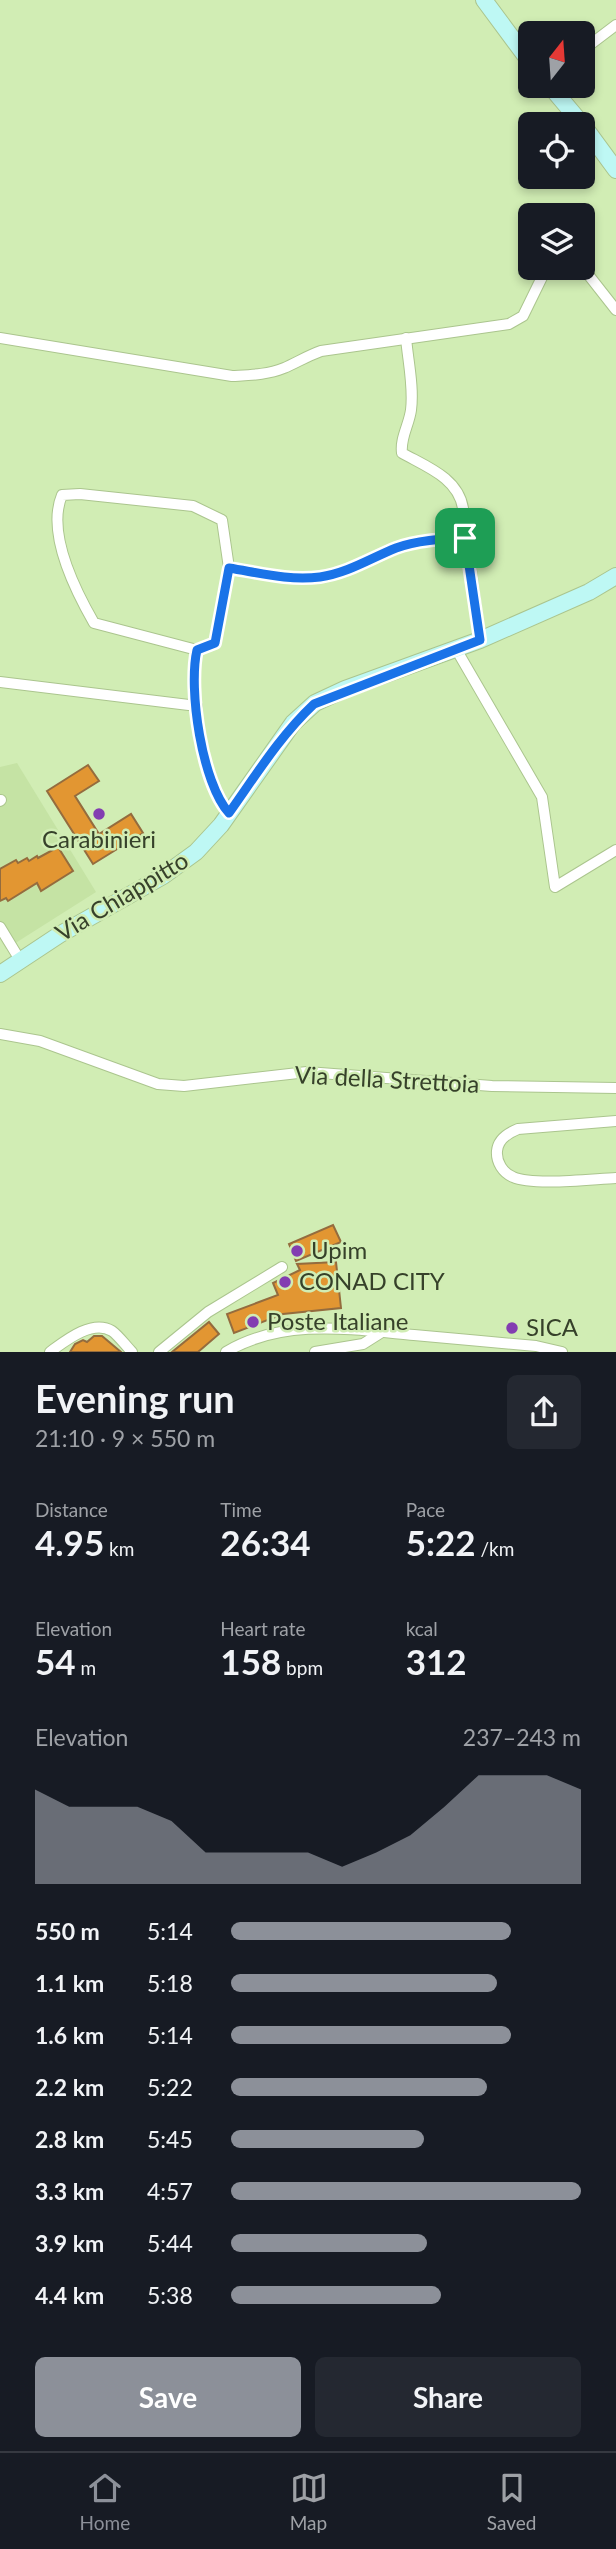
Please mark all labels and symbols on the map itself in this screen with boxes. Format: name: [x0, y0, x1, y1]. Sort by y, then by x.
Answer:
north arrow: [518, 21, 595, 98]
pin: [435, 508, 495, 568]
marker: Carabinieri: [91, 806, 107, 822]
place label: Carabinieri: [42, 824, 156, 853]
street label: Via Chiappitto: [50, 845, 193, 947]
street label: Via della Strettoia: [294, 1059, 480, 1098]
place label: Upim: [311, 1235, 367, 1264]
marker: Upim: [289, 1243, 305, 1259]
place label: CONAD CITY: [299, 1266, 445, 1295]
marker: CONAD CITY: [277, 1274, 293, 1290]
place label: Poste Italiane: [267, 1306, 408, 1335]
place label: SICA: [526, 1312, 579, 1341]
marker: Poste Italiane: [245, 1314, 261, 1330]
marker: SICA: [504, 1320, 520, 1336]

